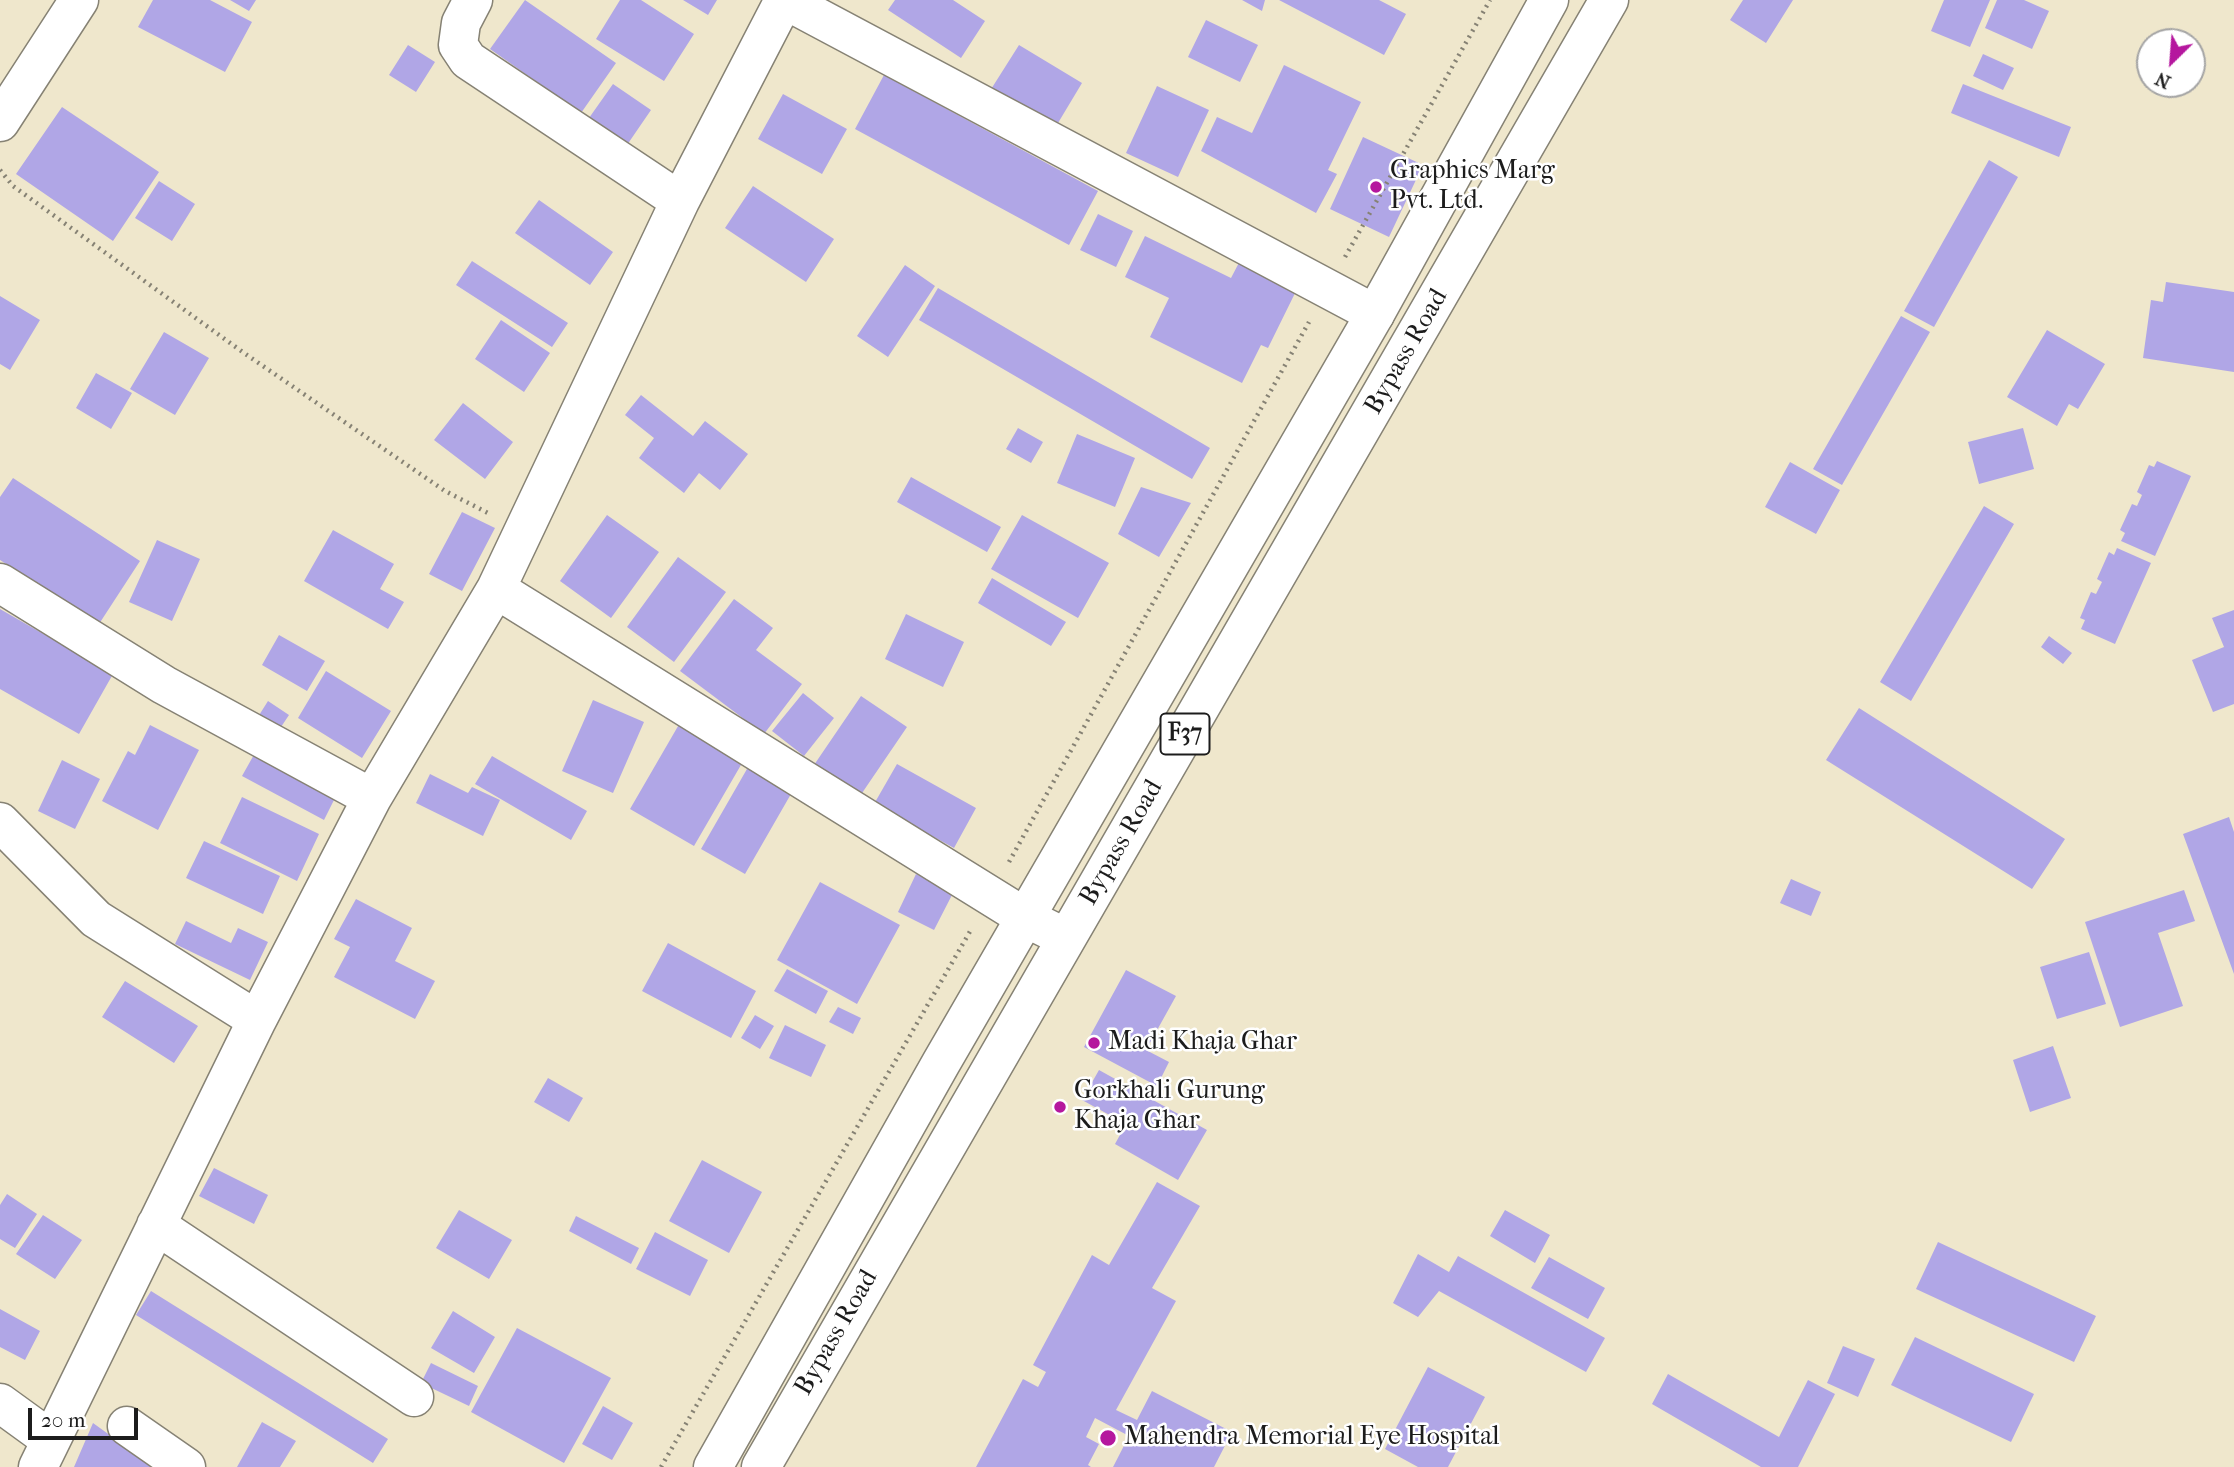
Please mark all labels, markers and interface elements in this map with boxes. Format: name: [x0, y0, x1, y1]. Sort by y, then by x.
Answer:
north arrow: [2136, 28, 2206, 98]
text: N: [2152, 67, 2174, 93]
place label: Graphics Marg Pvt. Ltd.: [1390, 156, 1555, 218]
marker: Graphics Marg Pvt. Ltd.: [1368, 179, 1384, 195]
street label: Bypass Road: [1359, 284, 1455, 420]
road number: F37: [1160, 714, 1210, 754]
street label: Bypass Road: [1074, 775, 1170, 911]
place label: Madi Khaja Ghar: [1108, 1027, 1297, 1059]
marker: Madi Khaja Ghar: [1086, 1035, 1102, 1051]
place label: Gorkhali Gurung Khaja Ghar: [1074, 1076, 1265, 1138]
marker: Gorkhali Gurung Khaja Ghar: [1052, 1099, 1068, 1115]
street label: Bypass Road: [789, 1265, 885, 1401]
scale bar: [32, 1394, 142, 1438]
text: 20 m: [41, 1408, 85, 1432]
place label: Mahendra Memorial Eye Hospital: [1124, 1422, 1499, 1454]
marker: Mahendra Memorial Eye Hospital: [1098, 1428, 1118, 1448]

